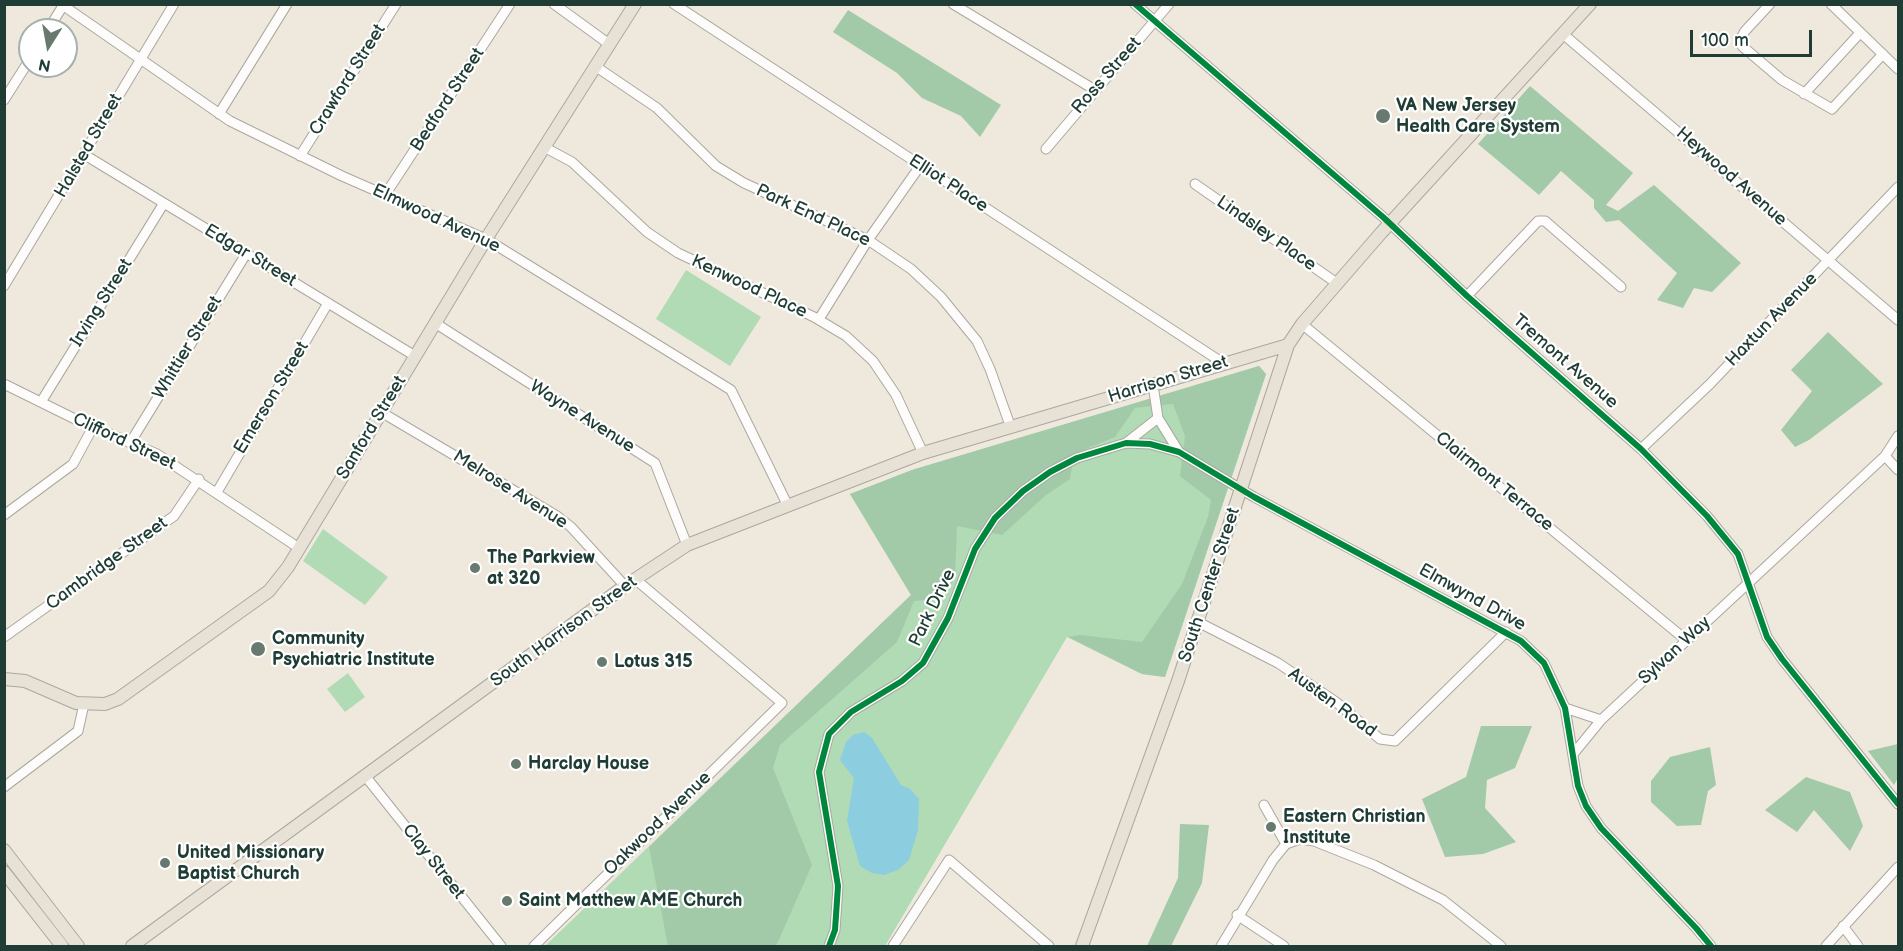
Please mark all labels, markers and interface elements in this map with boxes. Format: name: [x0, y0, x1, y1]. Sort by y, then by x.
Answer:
north arrow: [18, 18, 78, 78]
scale bar: [1693, 18, 1814, 56]
street label: Crawford Street: [305, 20, 391, 140]
text: 100 m: [1701, 30, 1749, 51]
street label: Ross Street: [1068, 33, 1146, 119]
street label: Bedford Street: [406, 44, 490, 156]
text: N: [37, 54, 53, 75]
street label: Halsted Street: [51, 90, 127, 202]
place label: VA New Jersey Health Care System: [1396, 95, 1560, 138]
marker: VA New Jersey Health Care System: [1374, 107, 1392, 125]
street label: Heywood Avenue: [1671, 123, 1791, 231]
street label: Elliot Place: [904, 150, 992, 218]
street label: Elmwood Avenue: [369, 180, 503, 258]
street label: Park End Place: [752, 180, 874, 252]
street label: Lindsley Place: [1212, 192, 1320, 276]
street label: Edgar Street: [200, 220, 300, 292]
street label: Kenwood Place: [688, 251, 810, 323]
street label: Irving Street: [66, 255, 138, 351]
street label: Haxtun Avenue: [1722, 268, 1822, 372]
street label: Whittier Street: [149, 292, 227, 404]
street label: Tremont Avenue: [1508, 310, 1622, 414]
street label: Emerson Street: [230, 338, 314, 458]
street label: Harrison Street: [1105, 352, 1231, 408]
street label: Sanford Street: [333, 372, 411, 484]
street label: Wayne Avenue: [525, 376, 639, 458]
street label: Clifford Street: [69, 409, 179, 475]
street label: Clairmont Terrace: [1431, 428, 1557, 536]
street label: Melrose Avenue: [449, 446, 571, 534]
street label: South Center Street: [1175, 505, 1245, 665]
street label: Cambridge Street: [42, 513, 172, 615]
place label: The Parkview at 320: [487, 547, 595, 590]
street label: Elmwynd Drive: [1415, 560, 1529, 636]
marker: The Parkview at 320: [468, 561, 482, 575]
street label: Park Drive: [905, 566, 961, 650]
street label: South Harrison Street: [487, 572, 641, 692]
street label: Sylvan Way: [1635, 612, 1715, 690]
place label: Community Psychiatric Institute: [272, 628, 435, 670]
marker: Community Psychiatric Institute: [249, 640, 267, 658]
place label: Lotus 315: [614, 651, 693, 673]
marker: Lotus 315: [595, 655, 609, 669]
street label: Austen Road: [1284, 664, 1380, 742]
place label: Harclay House: [528, 753, 649, 775]
marker: Harclay House: [509, 757, 523, 771]
street label: Oakwood Avenue: [600, 767, 716, 881]
place label: Eastern Christian Institute: [1283, 806, 1426, 848]
street label: Clay Street: [397, 820, 469, 904]
marker: Eastern Christian Institute: [1264, 820, 1278, 834]
place label: United Missionary Baptist Church: [177, 842, 324, 884]
marker: United Missionary Baptist Church: [158, 856, 172, 870]
place label: Saint Matthew AME Church: [519, 890, 742, 912]
marker: Saint Matthew AME Church: [500, 894, 514, 908]

